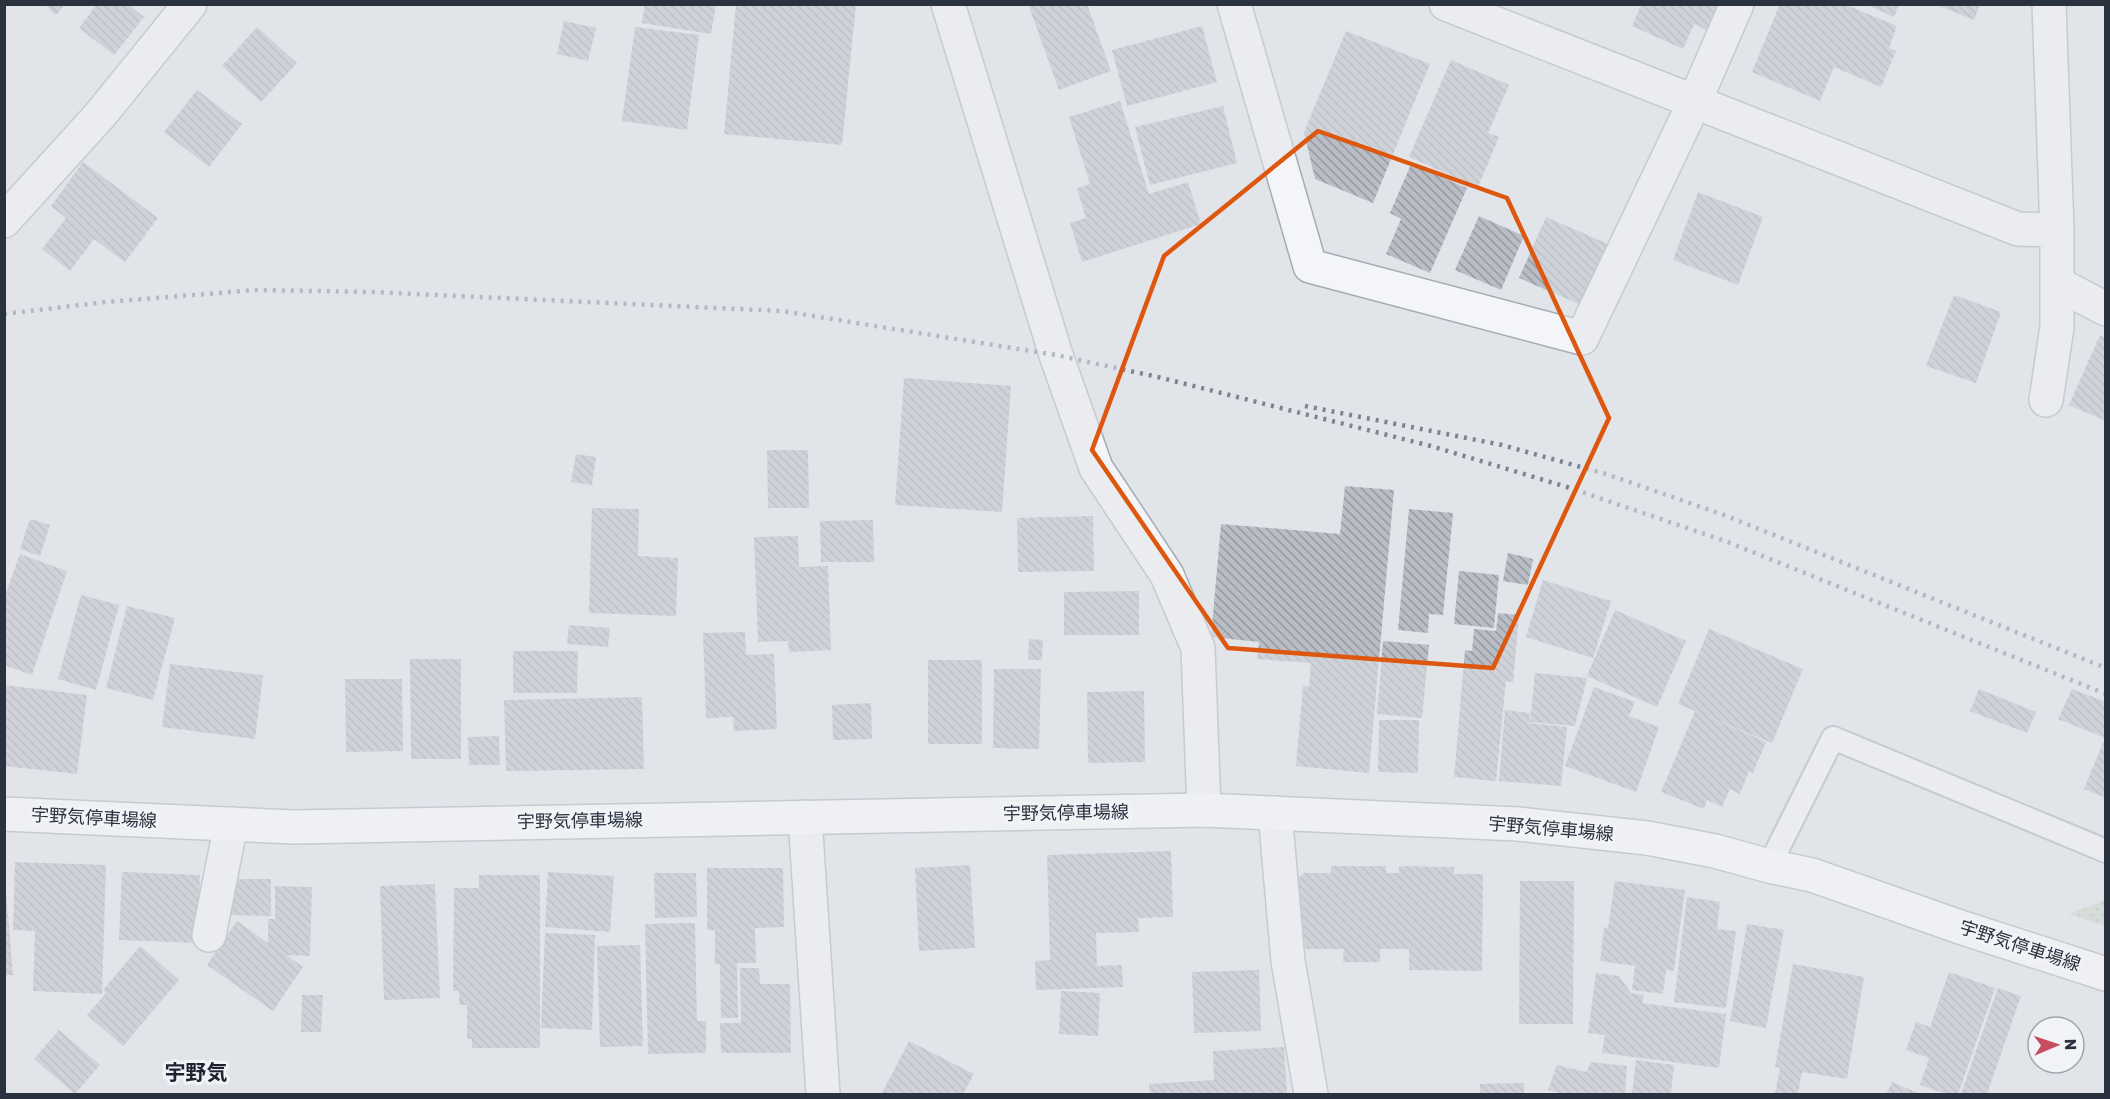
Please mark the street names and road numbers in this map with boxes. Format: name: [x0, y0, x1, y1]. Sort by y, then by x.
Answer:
street label: 宇野気停車場線: [1003, 801, 1129, 825]
street label: 宇野気停車場線: [31, 804, 157, 832]
street label: 宇野気停車場線: [517, 809, 643, 833]
street label: 宇野気停車場線: [1487, 813, 1615, 845]
street label: 宇野気停車場線: [1957, 916, 2083, 976]

